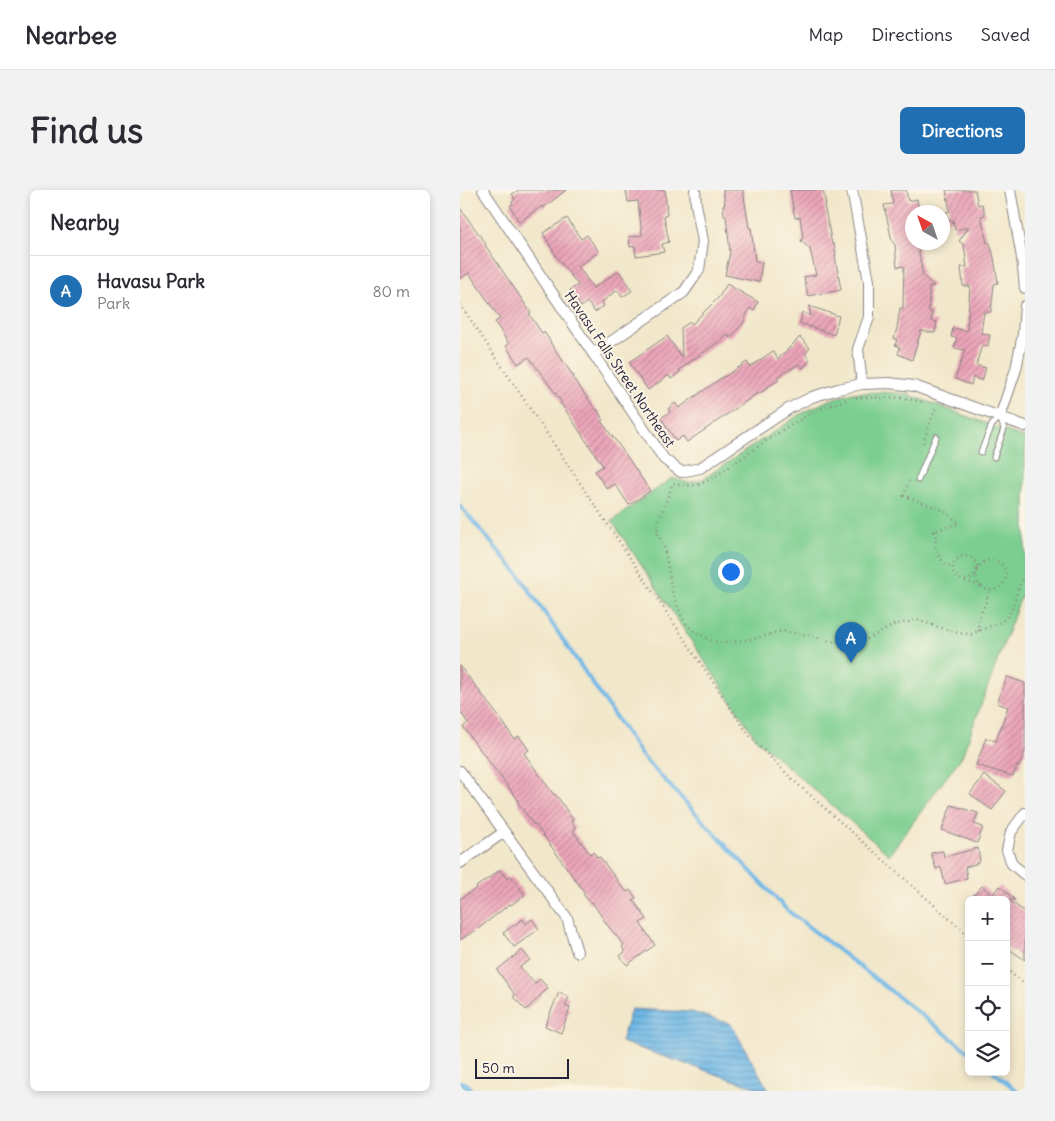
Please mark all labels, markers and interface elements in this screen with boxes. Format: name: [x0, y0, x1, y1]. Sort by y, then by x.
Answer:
text: Nearbee: [25, 20, 117, 50]
text: Map: [808, 23, 843, 46]
text: Directions: [871, 23, 953, 46]
text: Saved: [981, 23, 1030, 46]
button: Directions: [900, 107, 1025, 154]
text: Find us: [30, 108, 143, 152]
north arrow: [905, 205, 950, 250]
text: Nearby: [50, 209, 120, 236]
text: Havasu Park: [97, 269, 205, 293]
text: A: [61, 281, 71, 301]
text: 80 m: [372, 281, 410, 301]
street label: Havasu Falls Street Northeast: [561, 287, 679, 451]
text: Park: [97, 293, 130, 313]
your location: [718, 559, 744, 585]
pin: A: [835, 622, 867, 663]
map controls: [965, 896, 1010, 1076]
button: +: [965, 896, 1010, 941]
button: −: [965, 941, 1010, 986]
button: locate: [965, 986, 1010, 1031]
button: layers: [965, 1031, 1010, 1076]
scale bar: [475, 1056, 569, 1079]
text: 50 m: [482, 1059, 515, 1077]

